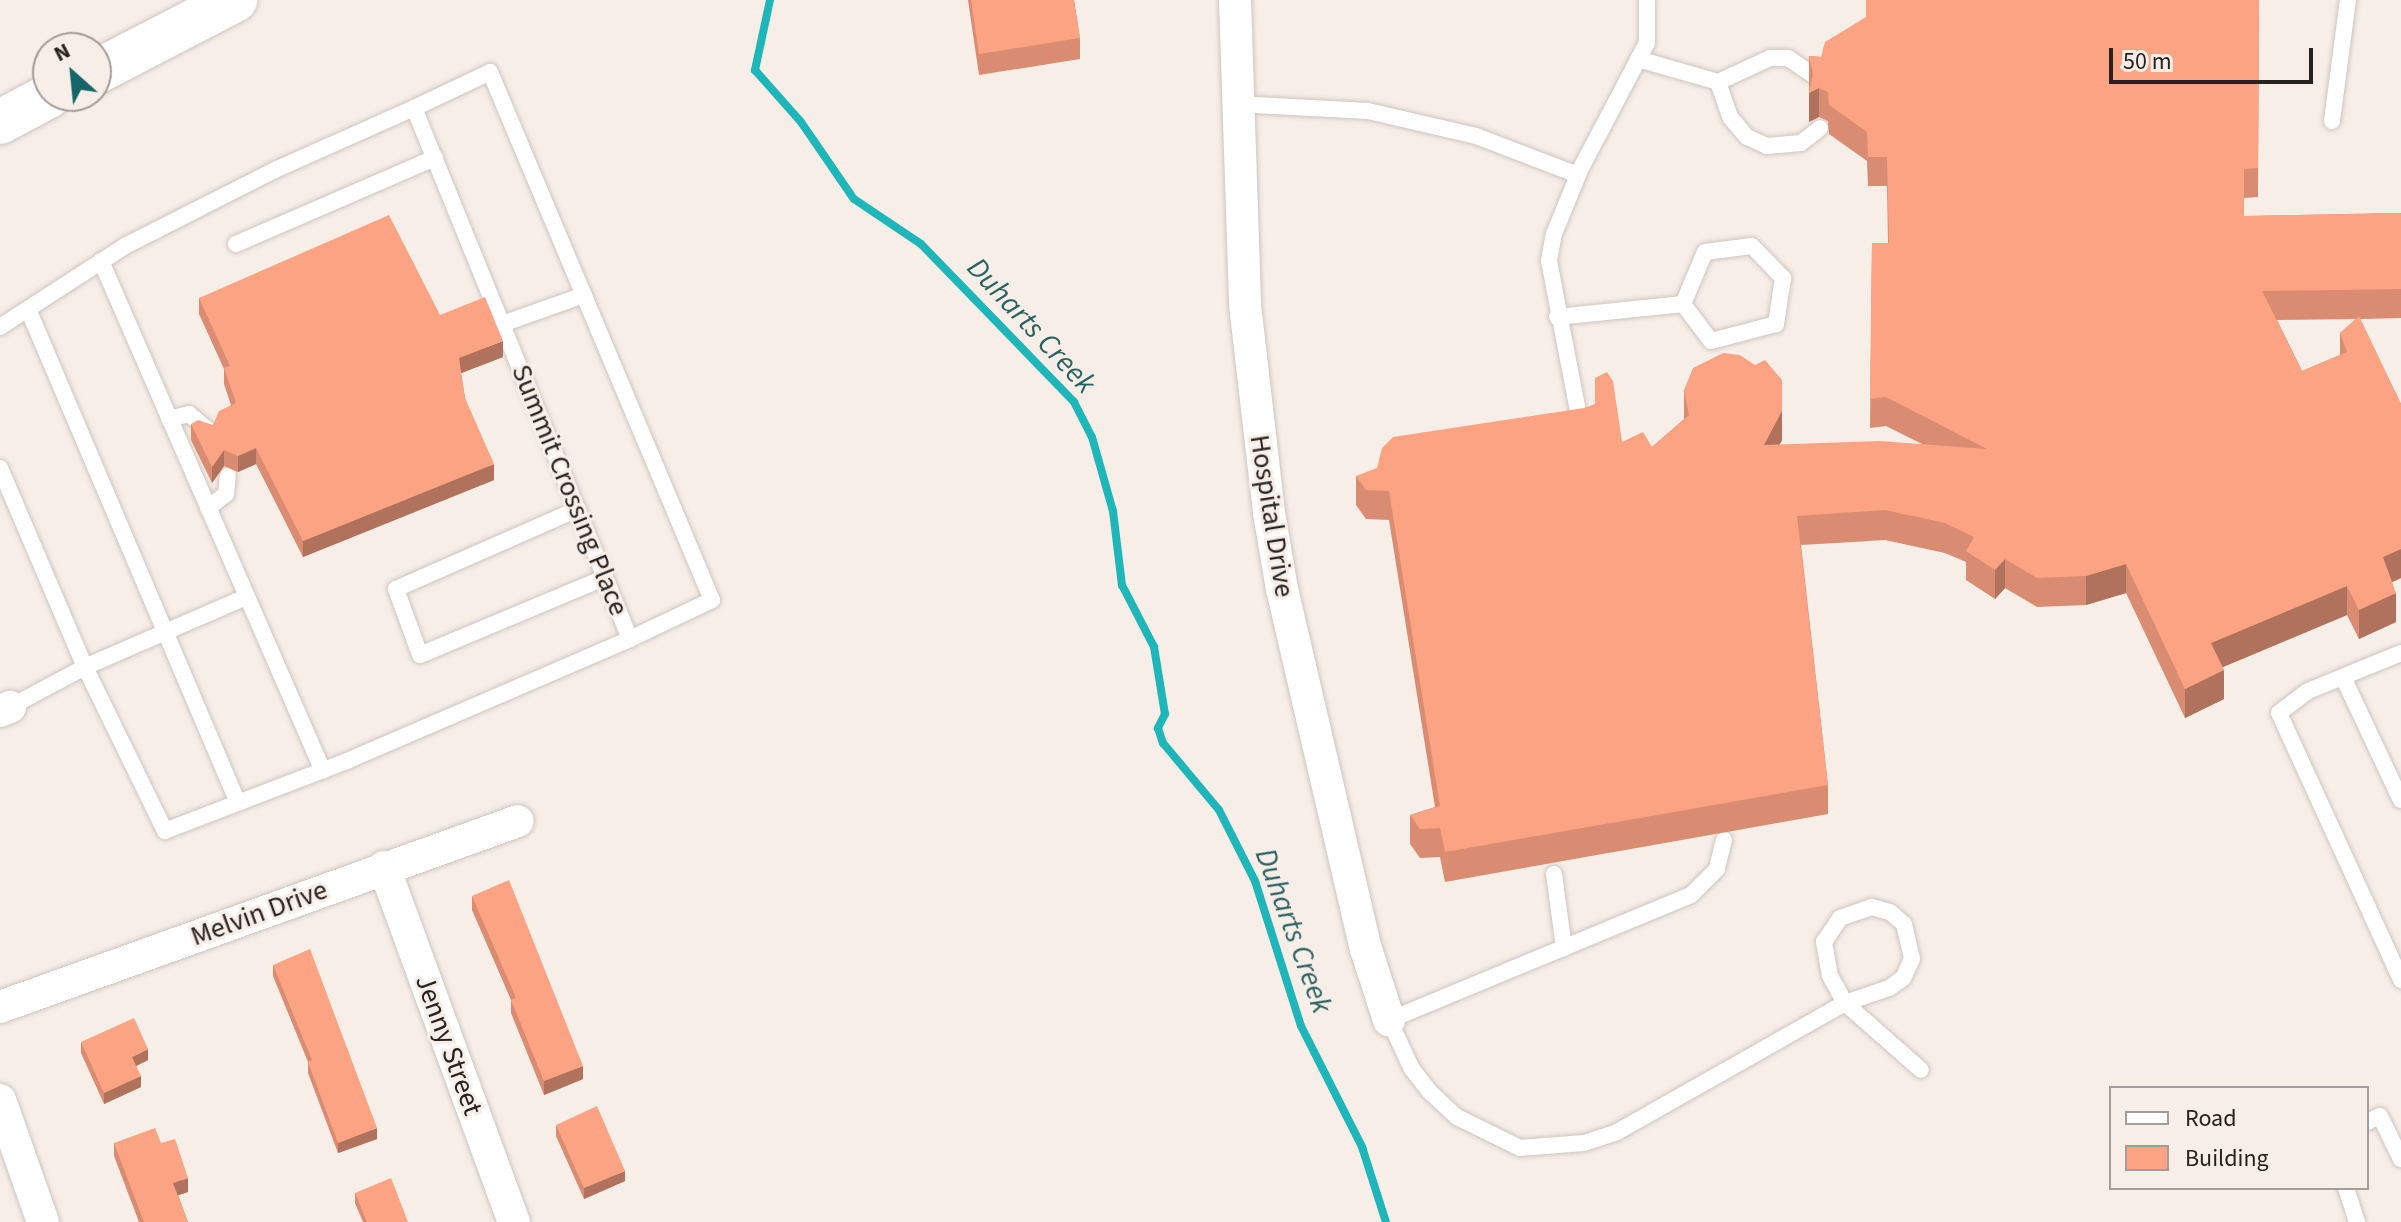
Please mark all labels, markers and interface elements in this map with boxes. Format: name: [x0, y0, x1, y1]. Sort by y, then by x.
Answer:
north arrow: [32, 32, 112, 112]
scale bar: [2113, 32, 2317, 82]
text: N: [48, 35, 76, 70]
text: 50 m: [2123, 44, 2172, 79]
water label: Duharts Creek: [959, 251, 1103, 401]
street label: Summit Crossing Place: [504, 360, 636, 620]
street label: Hospital Drive: [1243, 432, 1301, 600]
water label: Duharts Creek: [1247, 844, 1339, 1018]
street label: Melvin Drive: [186, 873, 332, 953]
street label: Jenny Street: [408, 970, 490, 1120]
legend: [2109, 1086, 2369, 1190]
text: Road: [2185, 1101, 2237, 1136]
text: Building: [2185, 1141, 2269, 1176]

